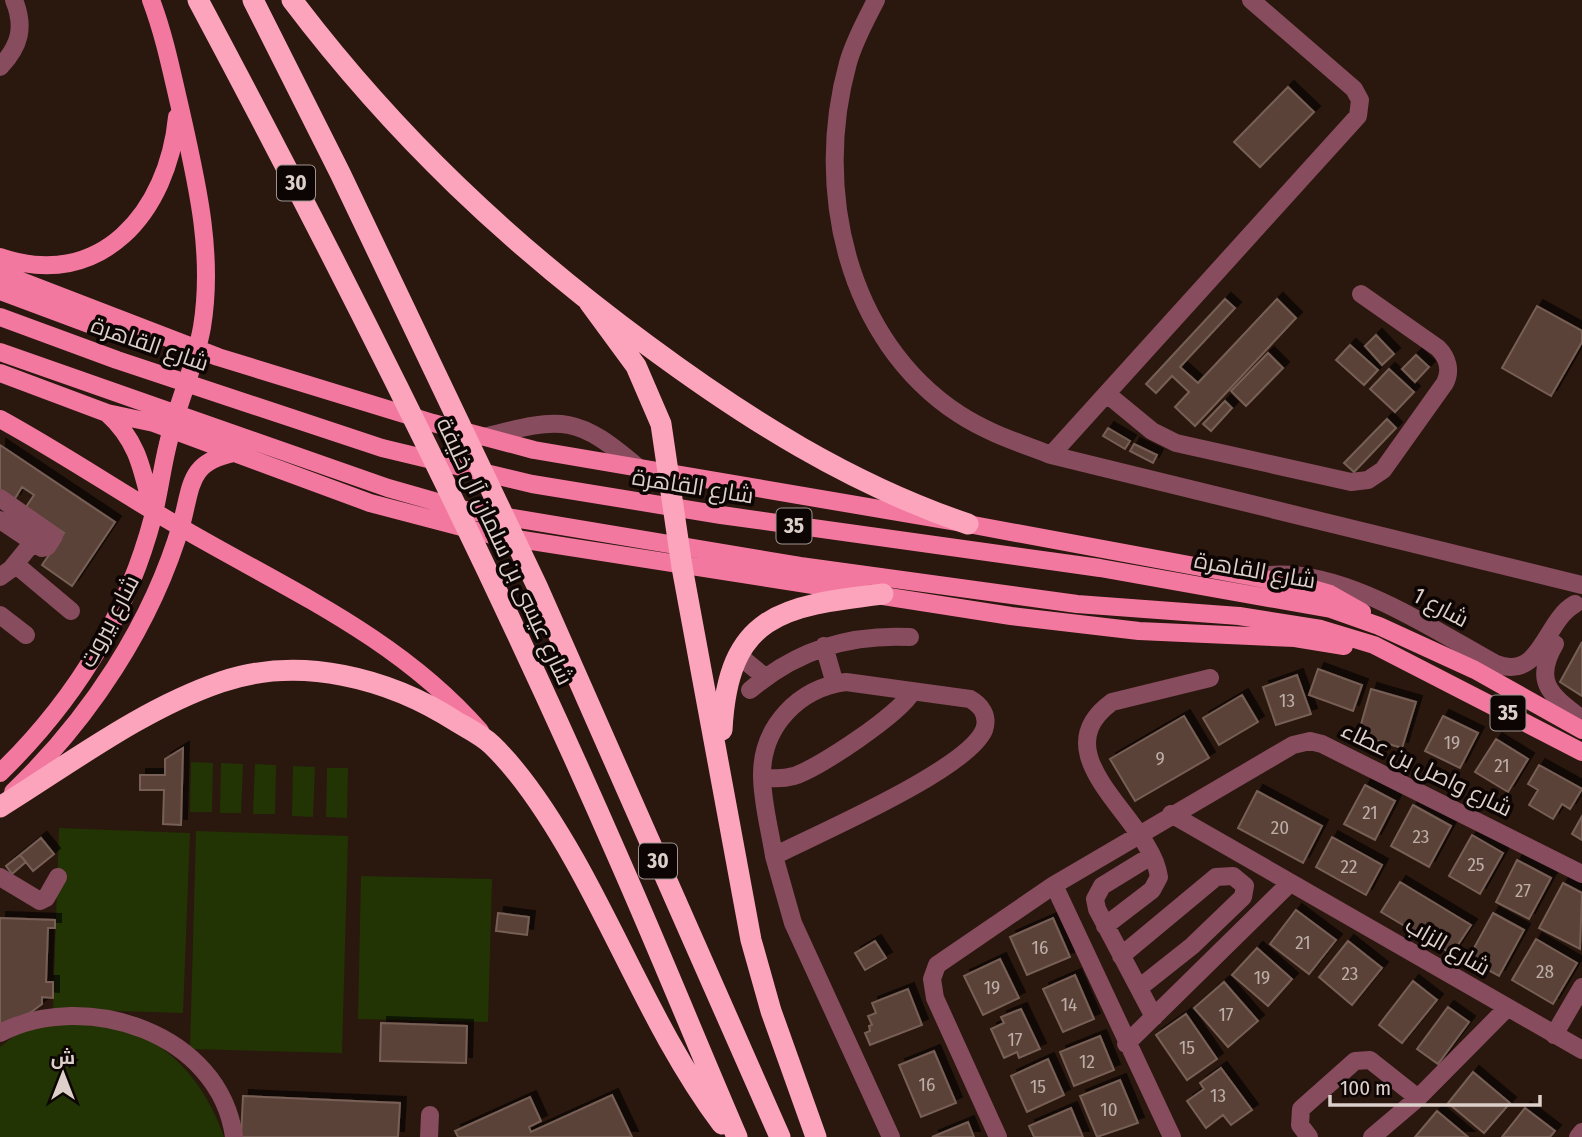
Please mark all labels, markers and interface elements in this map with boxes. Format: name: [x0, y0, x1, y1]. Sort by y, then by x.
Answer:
road number: 30: [277, 166, 315, 200]
street label: شارع القاهرة: [87, 311, 213, 379]
street label: شارع عيسى بن سلمان آل خليفة: [429, 413, 579, 690]
street label: شارع القاهرة: [630, 463, 756, 511]
road number: 35: [776, 508, 812, 544]
street label: شارع القاهرة: [1192, 546, 1318, 596]
street label: شارع بيروت: [73, 570, 147, 673]
street label: شارع 1: [1407, 581, 1474, 635]
house number: 13: [1279, 689, 1295, 712]
road number: 35: [1490, 696, 1526, 730]
street label: شارع واصل بن عطاء: [1336, 715, 1517, 824]
house number: 19: [1444, 731, 1460, 754]
house number: 9: [1155, 747, 1165, 770]
house number: 21: [1494, 754, 1510, 777]
house number: 21: [1362, 801, 1378, 824]
house number: 20: [1271, 816, 1289, 839]
house number: 23: [1413, 825, 1429, 848]
road number: 30: [639, 844, 677, 878]
house number: 25: [1467, 853, 1485, 876]
house number: 22: [1341, 855, 1357, 878]
house number: 27: [1515, 879, 1531, 902]
street label: شارع الزاب: [1399, 910, 1496, 983]
house number: 21: [1295, 931, 1311, 954]
house number: 16: [1032, 936, 1048, 959]
house number: 28: [1536, 960, 1554, 983]
house number: 23: [1342, 962, 1358, 985]
house number: 19: [1254, 966, 1270, 989]
house number: 19: [984, 976, 1000, 999]
house number: 14: [1061, 993, 1077, 1016]
house number: 17: [1218, 1003, 1234, 1026]
house number: 17: [1007, 1028, 1023, 1051]
house number: 15: [1179, 1036, 1195, 1059]
north arrow: [28, 1039, 98, 1109]
text: ش: [51, 1046, 75, 1069]
house number: 12: [1079, 1050, 1095, 1073]
scale bar: [1330, 1064, 1540, 1108]
house number: 16: [919, 1073, 935, 1096]
house number: 15: [1030, 1075, 1046, 1098]
text: 100 m: [1340, 1075, 1391, 1101]
house number: 13: [1210, 1084, 1226, 1107]
house number: 10: [1100, 1098, 1118, 1121]

